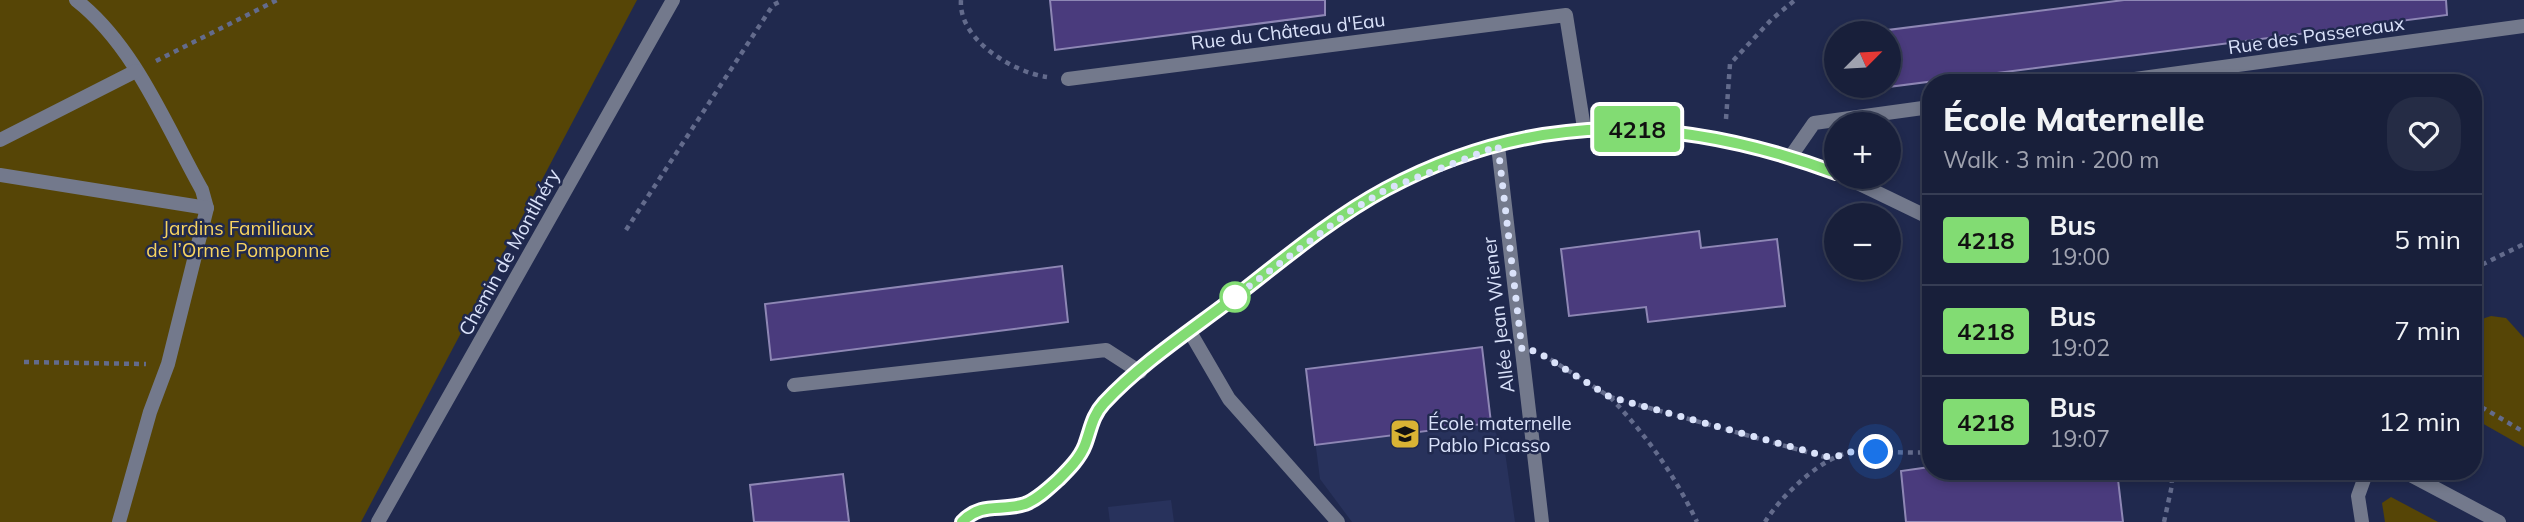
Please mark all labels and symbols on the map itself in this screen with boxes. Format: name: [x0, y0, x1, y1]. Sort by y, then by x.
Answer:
street label: Rue du Château d'Eau: [1190, 7, 1386, 55]
street label: Rue des Passereaux: [2226, 11, 2406, 59]
north arrow: [1824, 21, 1900, 98]
line badge: 4218: [1588, 106, 1686, 152]
street label: Chemin de Montlhéry: [453, 164, 565, 340]
park label: Jardins Familiaux de l’Orme Pomponne: [146, 216, 330, 262]
street label: Allée Jean Wiener: [1477, 235, 1519, 394]
unlabelled marker: [1220, 282, 1250, 312]
place label: École maternelle Pablo Picasso: [1428, 411, 1572, 457]
school or university icon: École maternelle Pablo Picasso: [1388, 417, 1422, 451]
your location: [1858, 434, 1893, 469]

